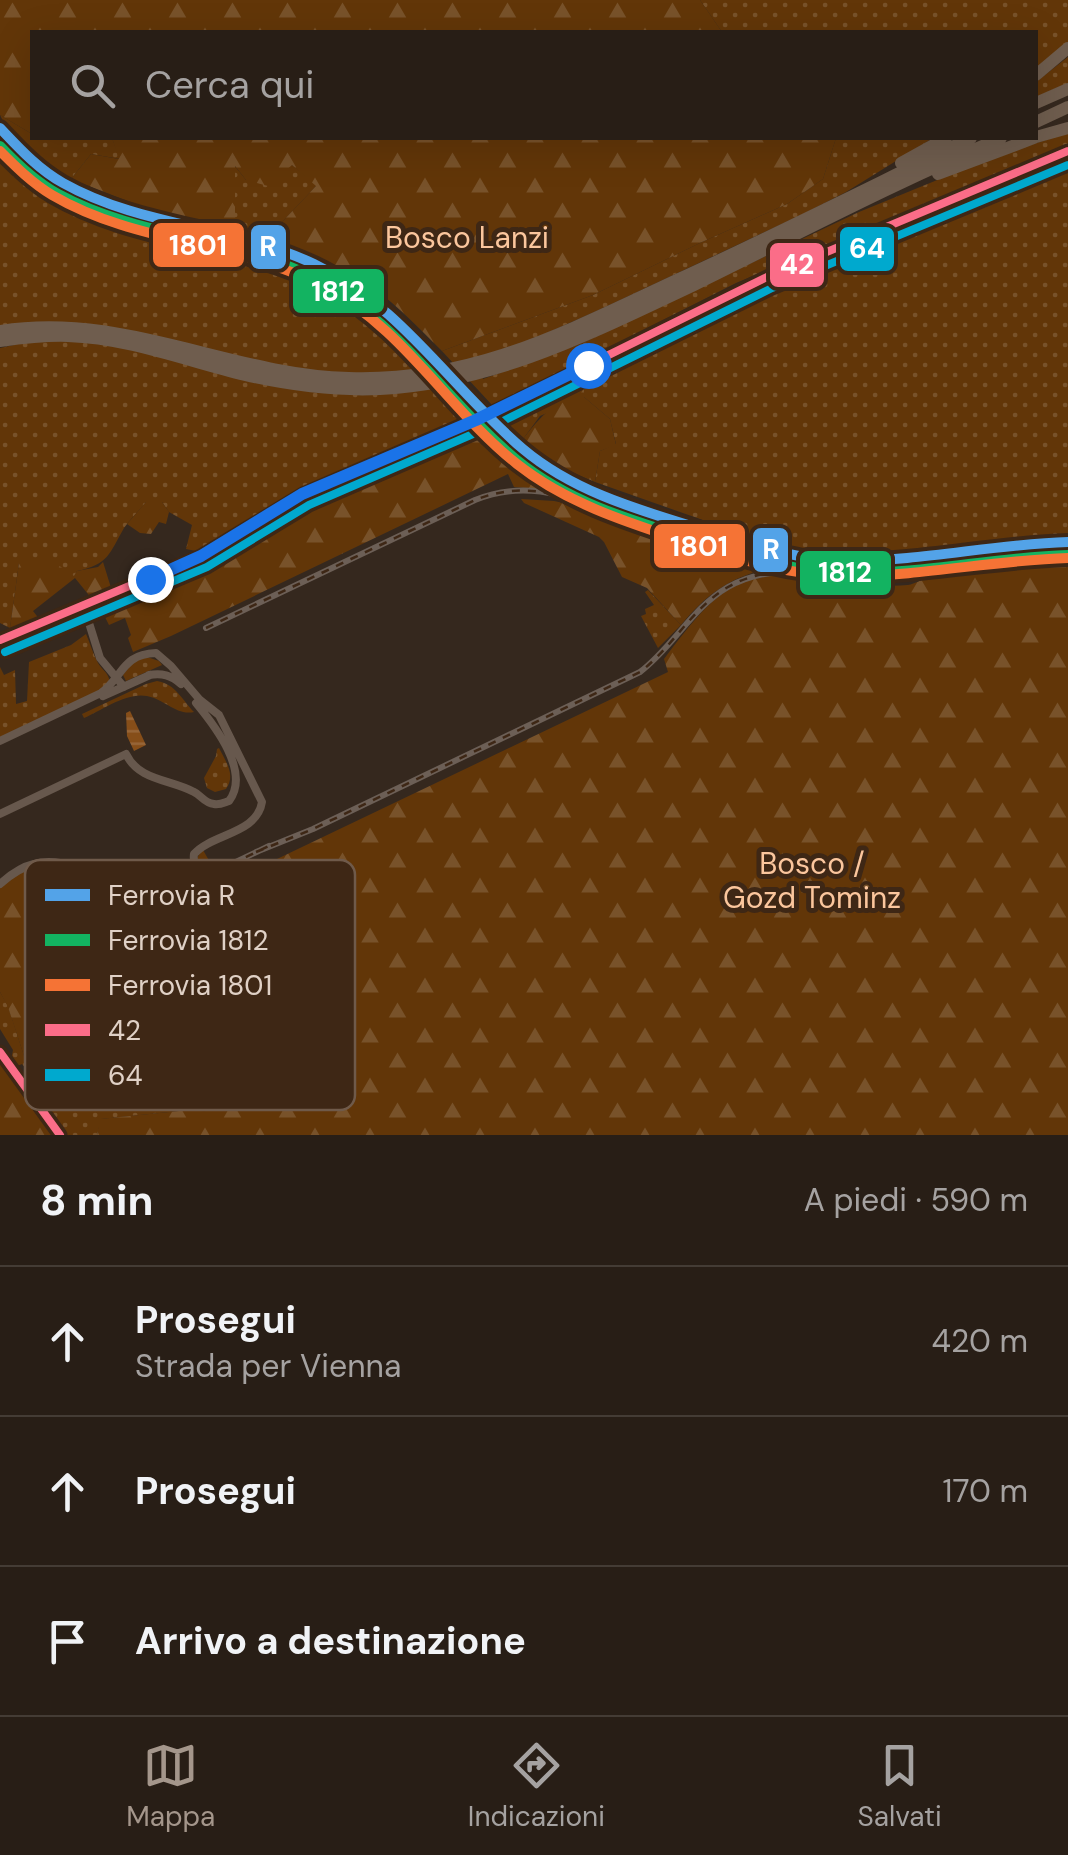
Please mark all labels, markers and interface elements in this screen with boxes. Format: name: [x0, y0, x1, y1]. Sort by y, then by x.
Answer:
search box: [30, 30, 1038, 140]
icon: search: [65, 58, 120, 113]
text: Cerca qui: [145, 60, 314, 110]
park label: Bosco Lanzi: [385, 218, 549, 257]
line badge: 1801: [151, 221, 246, 269]
line badge: R: [249, 223, 288, 271]
line badge: 64: [838, 225, 896, 273]
text: 1801: [169, 227, 227, 264]
text: R: [259, 228, 277, 265]
text: 64: [849, 230, 885, 267]
line badge: 42: [768, 241, 826, 289]
text: 42: [780, 246, 814, 283]
line badge: 1812: [291, 267, 386, 315]
text: 1812: [311, 273, 365, 310]
route start: [566, 343, 612, 389]
line badge: 1801: [652, 522, 747, 570]
line badge: R: [751, 526, 790, 574]
text: 1801: [670, 528, 728, 565]
text: R: [762, 531, 780, 568]
line badge: 1812: [798, 549, 893, 597]
text: 1812: [818, 554, 872, 591]
route end: [128, 557, 174, 603]
park label: Bosco / Gozd Tominz: [723, 844, 901, 917]
legend: [25, 860, 355, 1110]
text: Ferrovia R: [108, 877, 235, 914]
text: Ferrovia 1812: [108, 922, 269, 959]
text: Ferrovia 1801: [108, 967, 272, 1004]
text: 42: [108, 1012, 141, 1049]
text: 64: [108, 1057, 143, 1094]
text: 8 min: [40, 1173, 153, 1228]
text: A piedi · 590 m: [804, 1179, 1028, 1221]
text: Prosegui: [135, 1295, 296, 1345]
icon: ahead: [40, 1314, 95, 1369]
text: 420 m: [932, 1320, 1028, 1362]
text: Strada per Vienna: [135, 1345, 401, 1387]
icon: ahead: [40, 1464, 95, 1519]
text: Prosegui: [135, 1466, 296, 1516]
text: 170 m: [942, 1470, 1028, 1512]
icon: arrive: [40, 1614, 95, 1669]
text: Arrivo a destinazione: [135, 1616, 526, 1666]
tab: Mappa: [126, 1738, 215, 1835]
tab: Indicazioni: [468, 1738, 605, 1835]
tab: Salvati: [857, 1738, 942, 1835]

